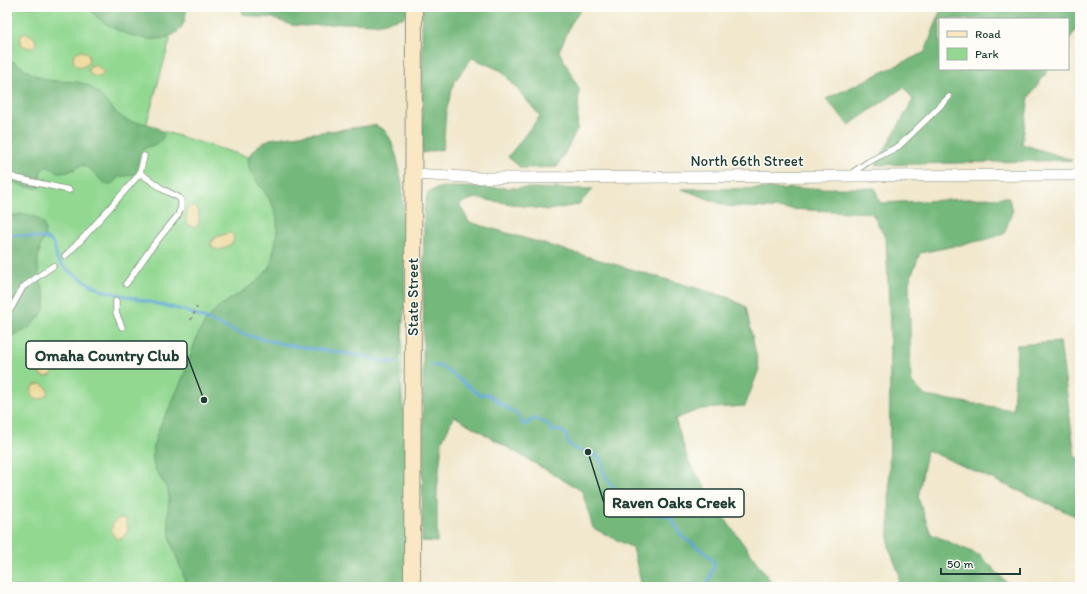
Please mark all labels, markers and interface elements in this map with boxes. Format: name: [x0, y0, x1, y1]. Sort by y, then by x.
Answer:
legend: [939, 18, 1069, 70]
text: Road: [975, 27, 1001, 41]
text: Park: [975, 47, 999, 61]
street label: North 66th Street: [690, 152, 804, 170]
street label: State Street: [404, 258, 422, 336]
callout: Omaha Country Club: [26, 341, 187, 369]
text: Omaha Country Club: [35, 346, 179, 366]
callout: Raven Oaks Creek: [604, 489, 744, 517]
text: Raven Oaks Creek: [612, 493, 737, 512]
scale bar: [941, 550, 1020, 576]
text: 50 m: [947, 557, 973, 571]

